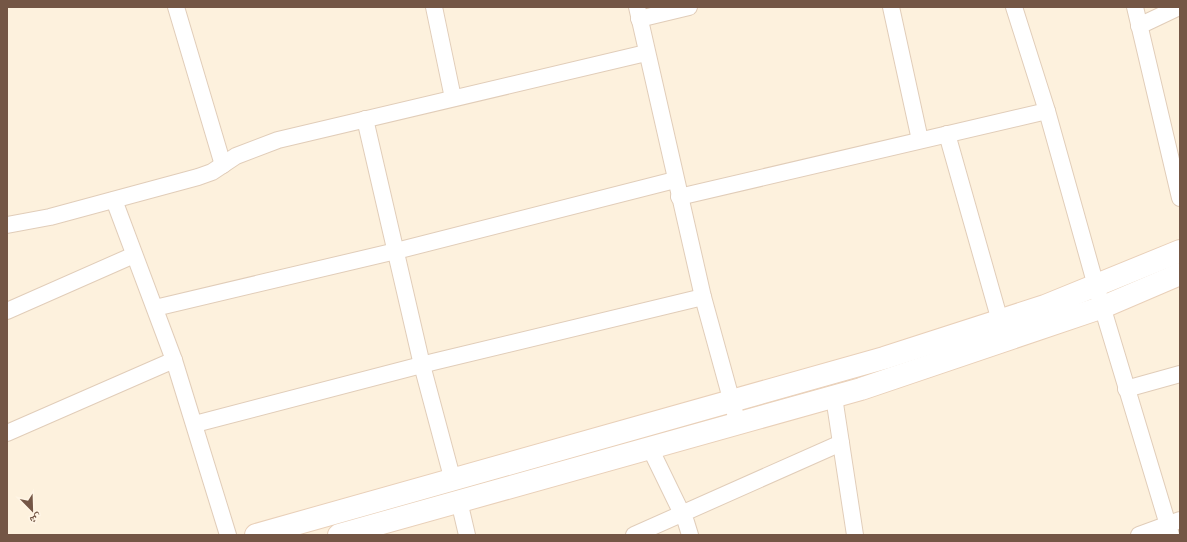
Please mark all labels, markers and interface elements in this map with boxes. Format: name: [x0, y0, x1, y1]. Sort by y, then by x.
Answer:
north arrow: [12, 490, 52, 530]
text: ش: [27, 510, 44, 527]

